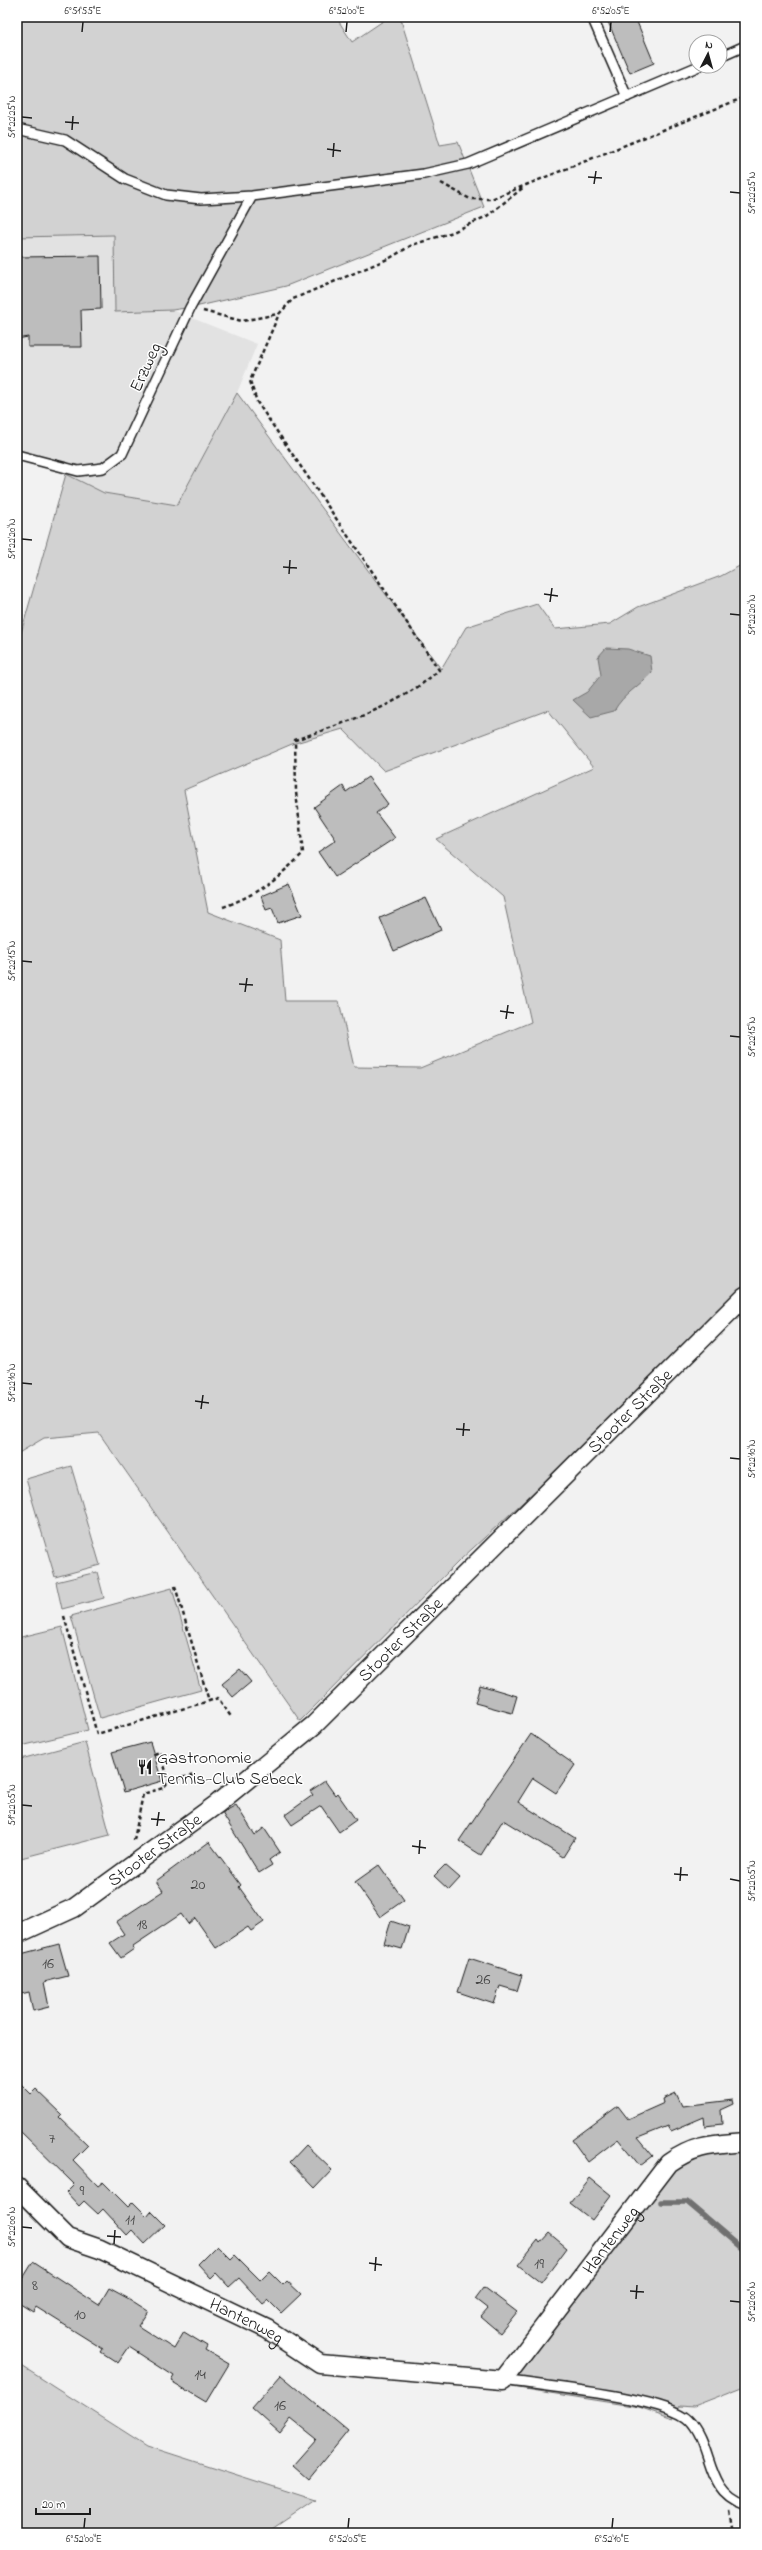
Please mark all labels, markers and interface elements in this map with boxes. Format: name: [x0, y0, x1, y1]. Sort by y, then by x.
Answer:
text: 6°51'55"E: [65, 4, 101, 19]
text: 6°52'00"E: [329, 4, 365, 19]
text: 6°52'05"E: [592, 4, 630, 19]
north arrow: [688, 34, 728, 74]
text: N: [704, 37, 713, 53]
text: 51°22'25"N: [5, 96, 20, 138]
text: 51°22'25"N: [745, 172, 760, 214]
street label: Erzweg: [124, 339, 170, 397]
text: 51°22'20"N: [5, 518, 20, 559]
text: 51°22'20"N: [745, 594, 760, 635]
text: 51°22'15"N: [5, 940, 20, 981]
text: 51°22'15"N: [745, 1016, 760, 1057]
text: 51°22'10"N: [5, 1363, 20, 1403]
street label: Stooter Straße: [583, 1363, 680, 1461]
text: 51°22'10"N: [745, 1439, 760, 1479]
street label: Stooter Straße: [353, 1592, 451, 1689]
place label: Gastronomie Tennis-Club Sebeck: [157, 1746, 303, 1793]
restaurant icon: Gastronomie Tennis-Club Sebeck: [136, 1758, 154, 1776]
text: 51°22'05"N: [5, 1784, 20, 1826]
street label: Stooter Straße: [103, 1807, 209, 1894]
text: 51°22'05"N: [745, 1860, 760, 1902]
house number: 20: [191, 1873, 206, 1897]
house number: 18: [136, 1913, 148, 1937]
house number: 16: [42, 1952, 54, 1976]
house number: 26: [476, 1968, 491, 1992]
house number: 7: [49, 2127, 56, 2151]
house number: 9: [80, 2179, 85, 2203]
street label: Hantenweg: [577, 2201, 647, 2281]
text: 51°22'00"N: [5, 2207, 20, 2247]
house number: 11: [125, 2208, 135, 2232]
house number: 19: [534, 2252, 544, 2276]
house number: 8: [32, 2274, 38, 2298]
text: 51°22'00"N: [745, 2282, 760, 2322]
street label: Hantenweg: [204, 2292, 288, 2352]
house number: 10: [74, 2303, 86, 2327]
house number: 14: [194, 2363, 206, 2387]
house number: 16: [274, 2394, 286, 2418]
scale bar: [36, 2490, 90, 2516]
text: 20 m: [42, 2496, 65, 2514]
text: 6°52'00"E: [66, 2532, 102, 2547]
text: 6°52'05"E: [329, 2532, 367, 2547]
text: 6°52'10"E: [595, 2532, 629, 2547]

